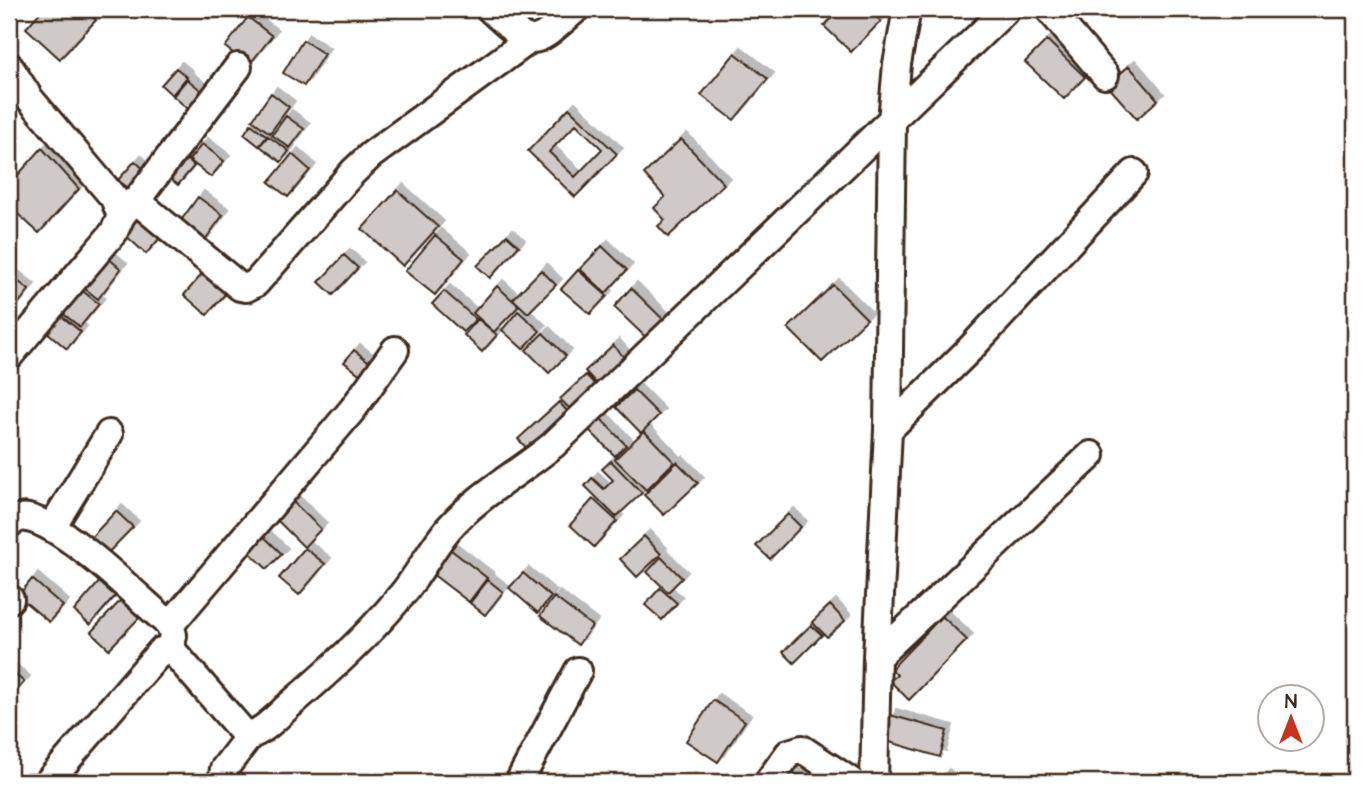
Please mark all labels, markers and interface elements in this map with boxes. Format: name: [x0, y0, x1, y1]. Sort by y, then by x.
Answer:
north arrow: [1256, 682, 1326, 752]
text: N: [1285, 689, 1297, 716]

